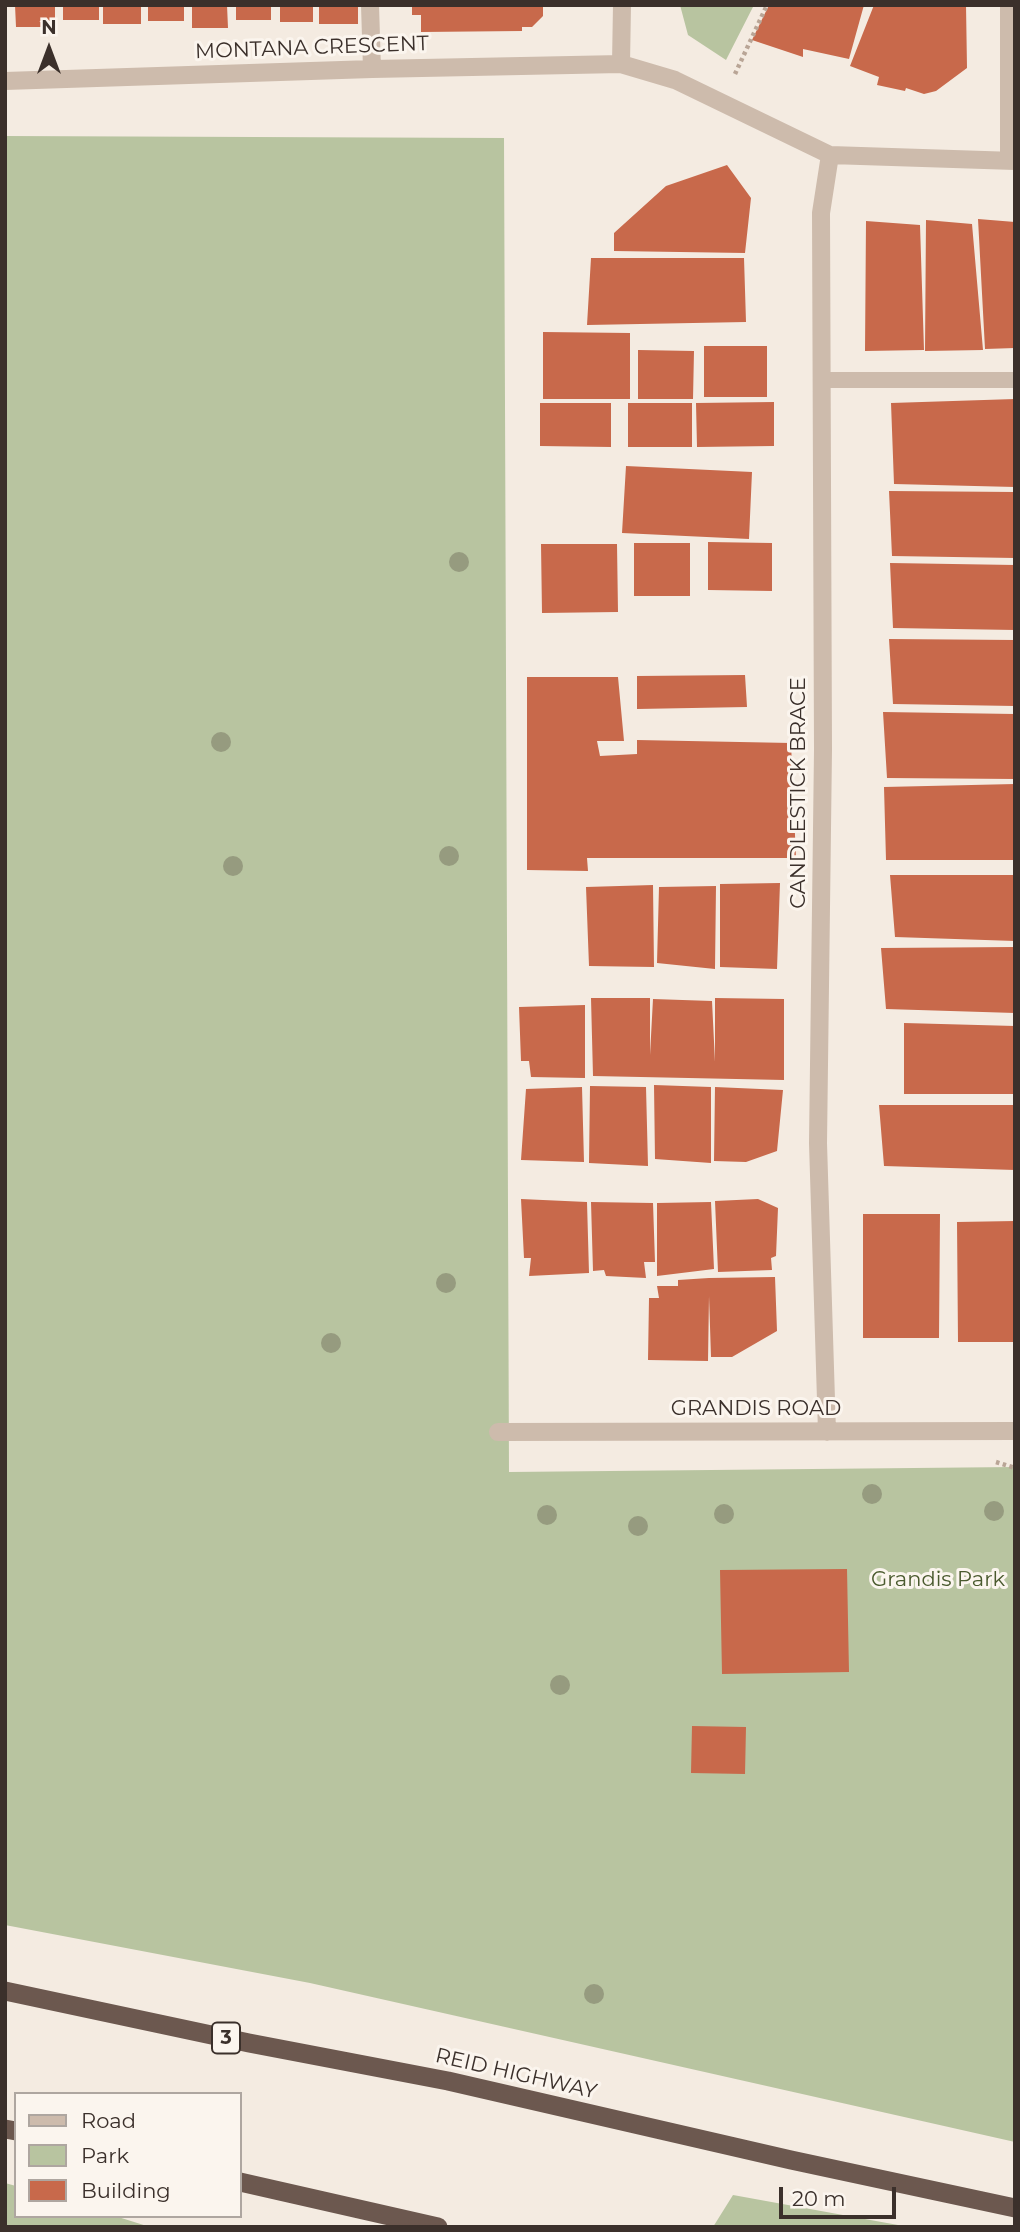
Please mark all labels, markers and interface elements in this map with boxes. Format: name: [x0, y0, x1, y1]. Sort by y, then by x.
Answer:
north arrow: [14, 14, 84, 84]
text: N: [41, 16, 57, 39]
street label: MONTANA CRESCENT: [195, 31, 429, 65]
street label: CANDLESTICK BRACE: [786, 677, 812, 909]
street label: GRANDIS ROAD: [671, 1396, 841, 1422]
park label: Grandis Park: [871, 1567, 1005, 1593]
road number: 3: [212, 2022, 240, 2054]
street label: REID HIGHWAY: [433, 2043, 599, 2105]
legend: [14, 2092, 242, 2218]
text: Road: [81, 2108, 136, 2133]
text: Park: [81, 2143, 129, 2168]
scale bar: [782, 2172, 899, 2216]
text: Building: [81, 2178, 171, 2203]
text: 20 m: [792, 2186, 846, 2211]

